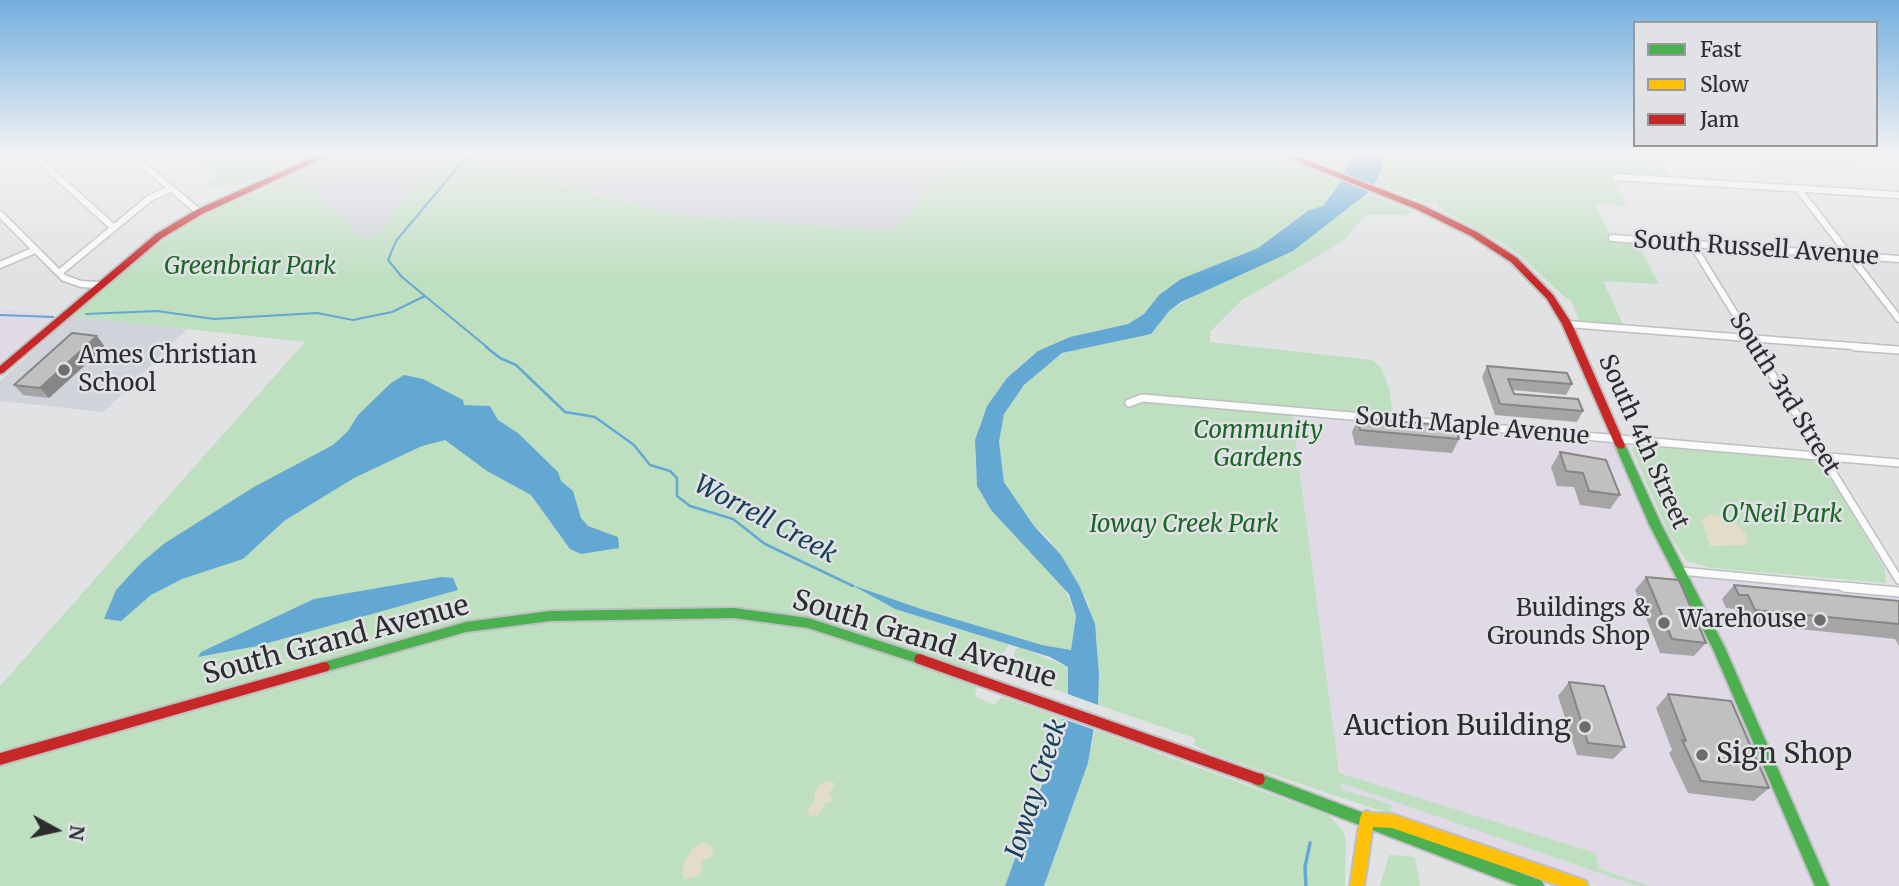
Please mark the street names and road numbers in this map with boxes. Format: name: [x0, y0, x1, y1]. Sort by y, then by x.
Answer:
street label: South Russell Avenue: [1632, 226, 1880, 272]
street label: South 3rd Street: [1722, 307, 1846, 481]
street label: South 4th Street: [1592, 350, 1694, 534]
street label: South Maple Avenue: [1354, 402, 1590, 452]
street label: South Grand Avenue: [788, 584, 1060, 696]
street label: South Grand Avenue: [199, 589, 473, 693]

